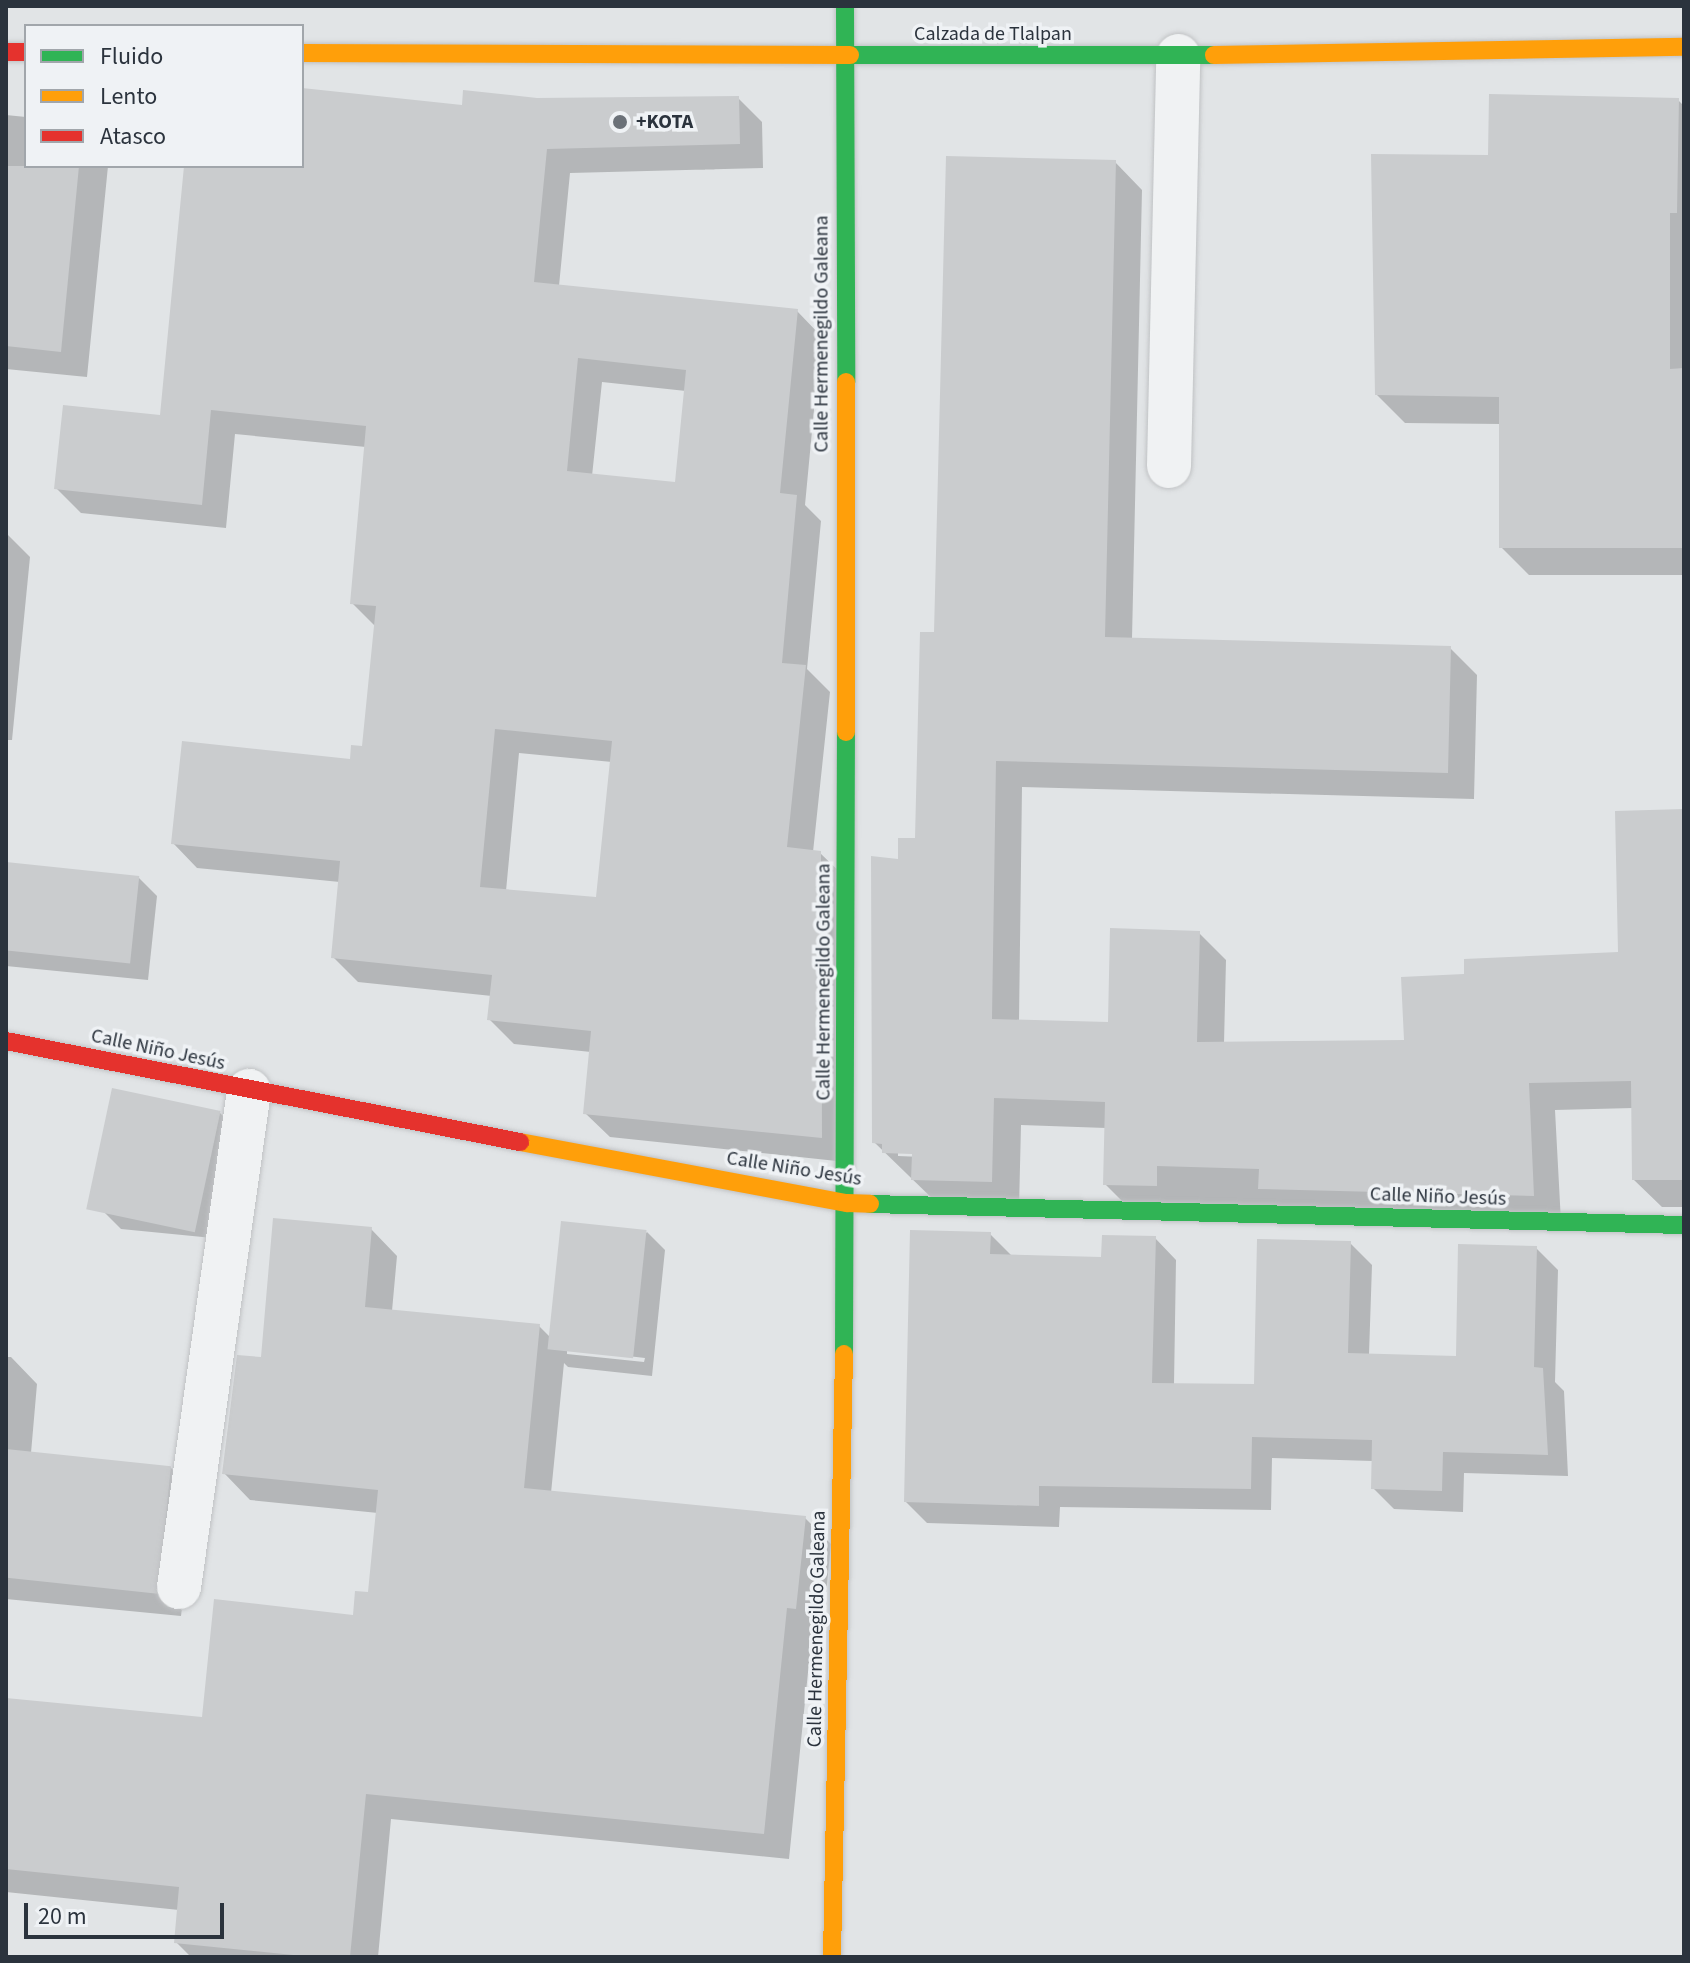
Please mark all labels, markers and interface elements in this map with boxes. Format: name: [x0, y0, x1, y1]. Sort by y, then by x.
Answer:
street label: Calzada de Tlalpan: [914, 22, 1072, 46]
legend: [24, 24, 304, 168]
text: Fluido: [100, 39, 163, 74]
text: Lento: [100, 79, 157, 114]
place label: +KOTA: [636, 110, 693, 134]
marker: +KOTA: [611, 113, 629, 131]
text: Atasco: [100, 119, 166, 154]
street label: Calle Hermenegildo Galeana: [810, 216, 834, 452]
street label: Calle Hermenegildo Galeana: [812, 864, 836, 1100]
street label: Calle Niño Jesús: [89, 1024, 227, 1076]
street label: Calle Niño Jesús: [725, 1146, 863, 1192]
street label: Calle Niño Jesús: [1369, 1183, 1507, 1211]
street label: Calle Hermenegildo Galeana: [803, 1510, 831, 1748]
scale bar: [28, 1887, 228, 1937]
text: 20 m: [38, 1899, 87, 1934]

